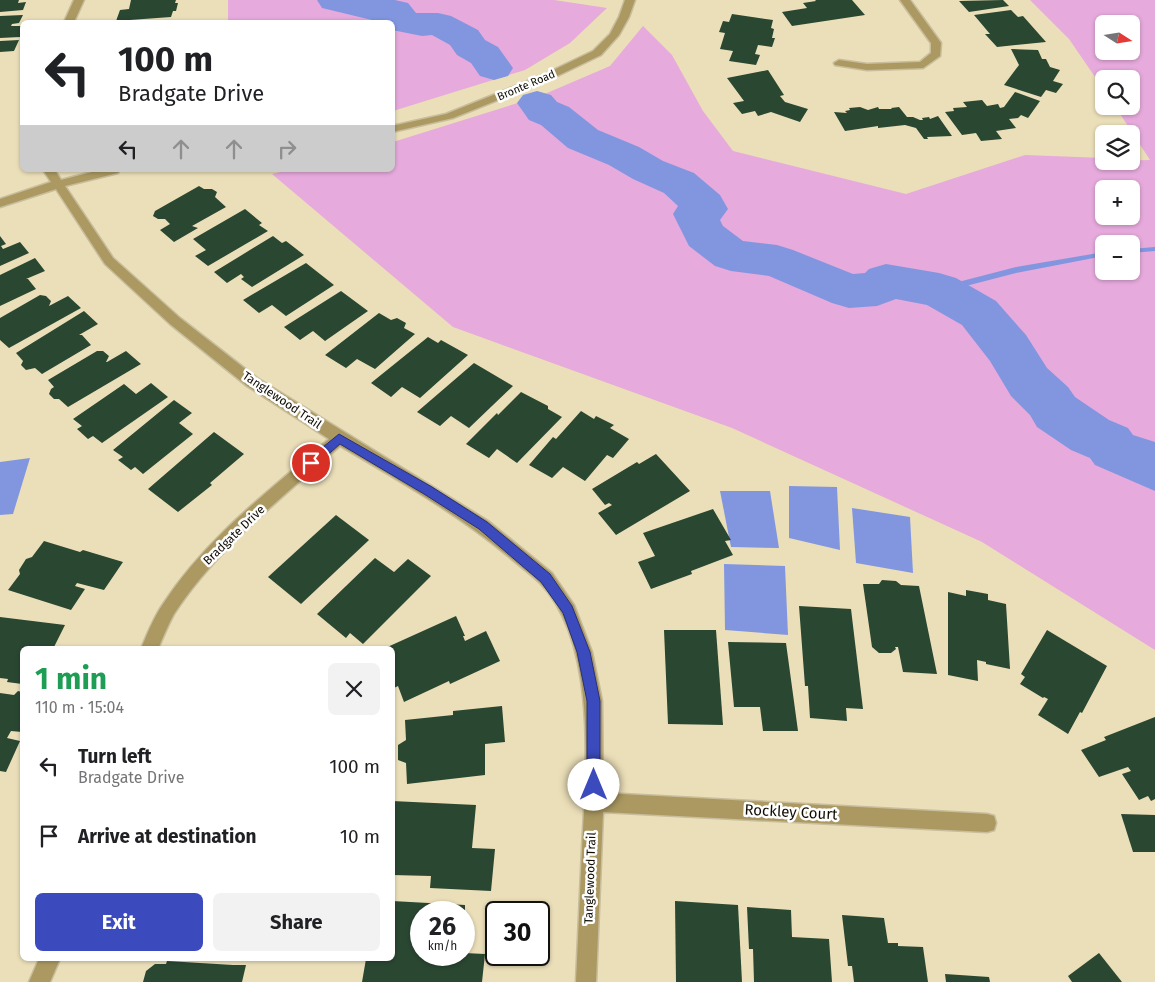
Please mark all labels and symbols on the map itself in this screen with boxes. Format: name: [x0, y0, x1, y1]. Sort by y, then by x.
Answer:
north arrow: [1095, 15, 1140, 60]
street label: Bronte Road: [495, 67, 557, 103]
street label: Tanglewood Trail: [240, 369, 324, 432]
pin: [290, 442, 332, 484]
street label: Bradgate Drive: [200, 502, 268, 568]
position arrow: [567, 758, 619, 810]
street label: Rockley Court: [744, 801, 839, 823]
street label: Tanglewood Trail: [581, 831, 599, 924]
speed limit sign: 30: [485, 901, 550, 966]

